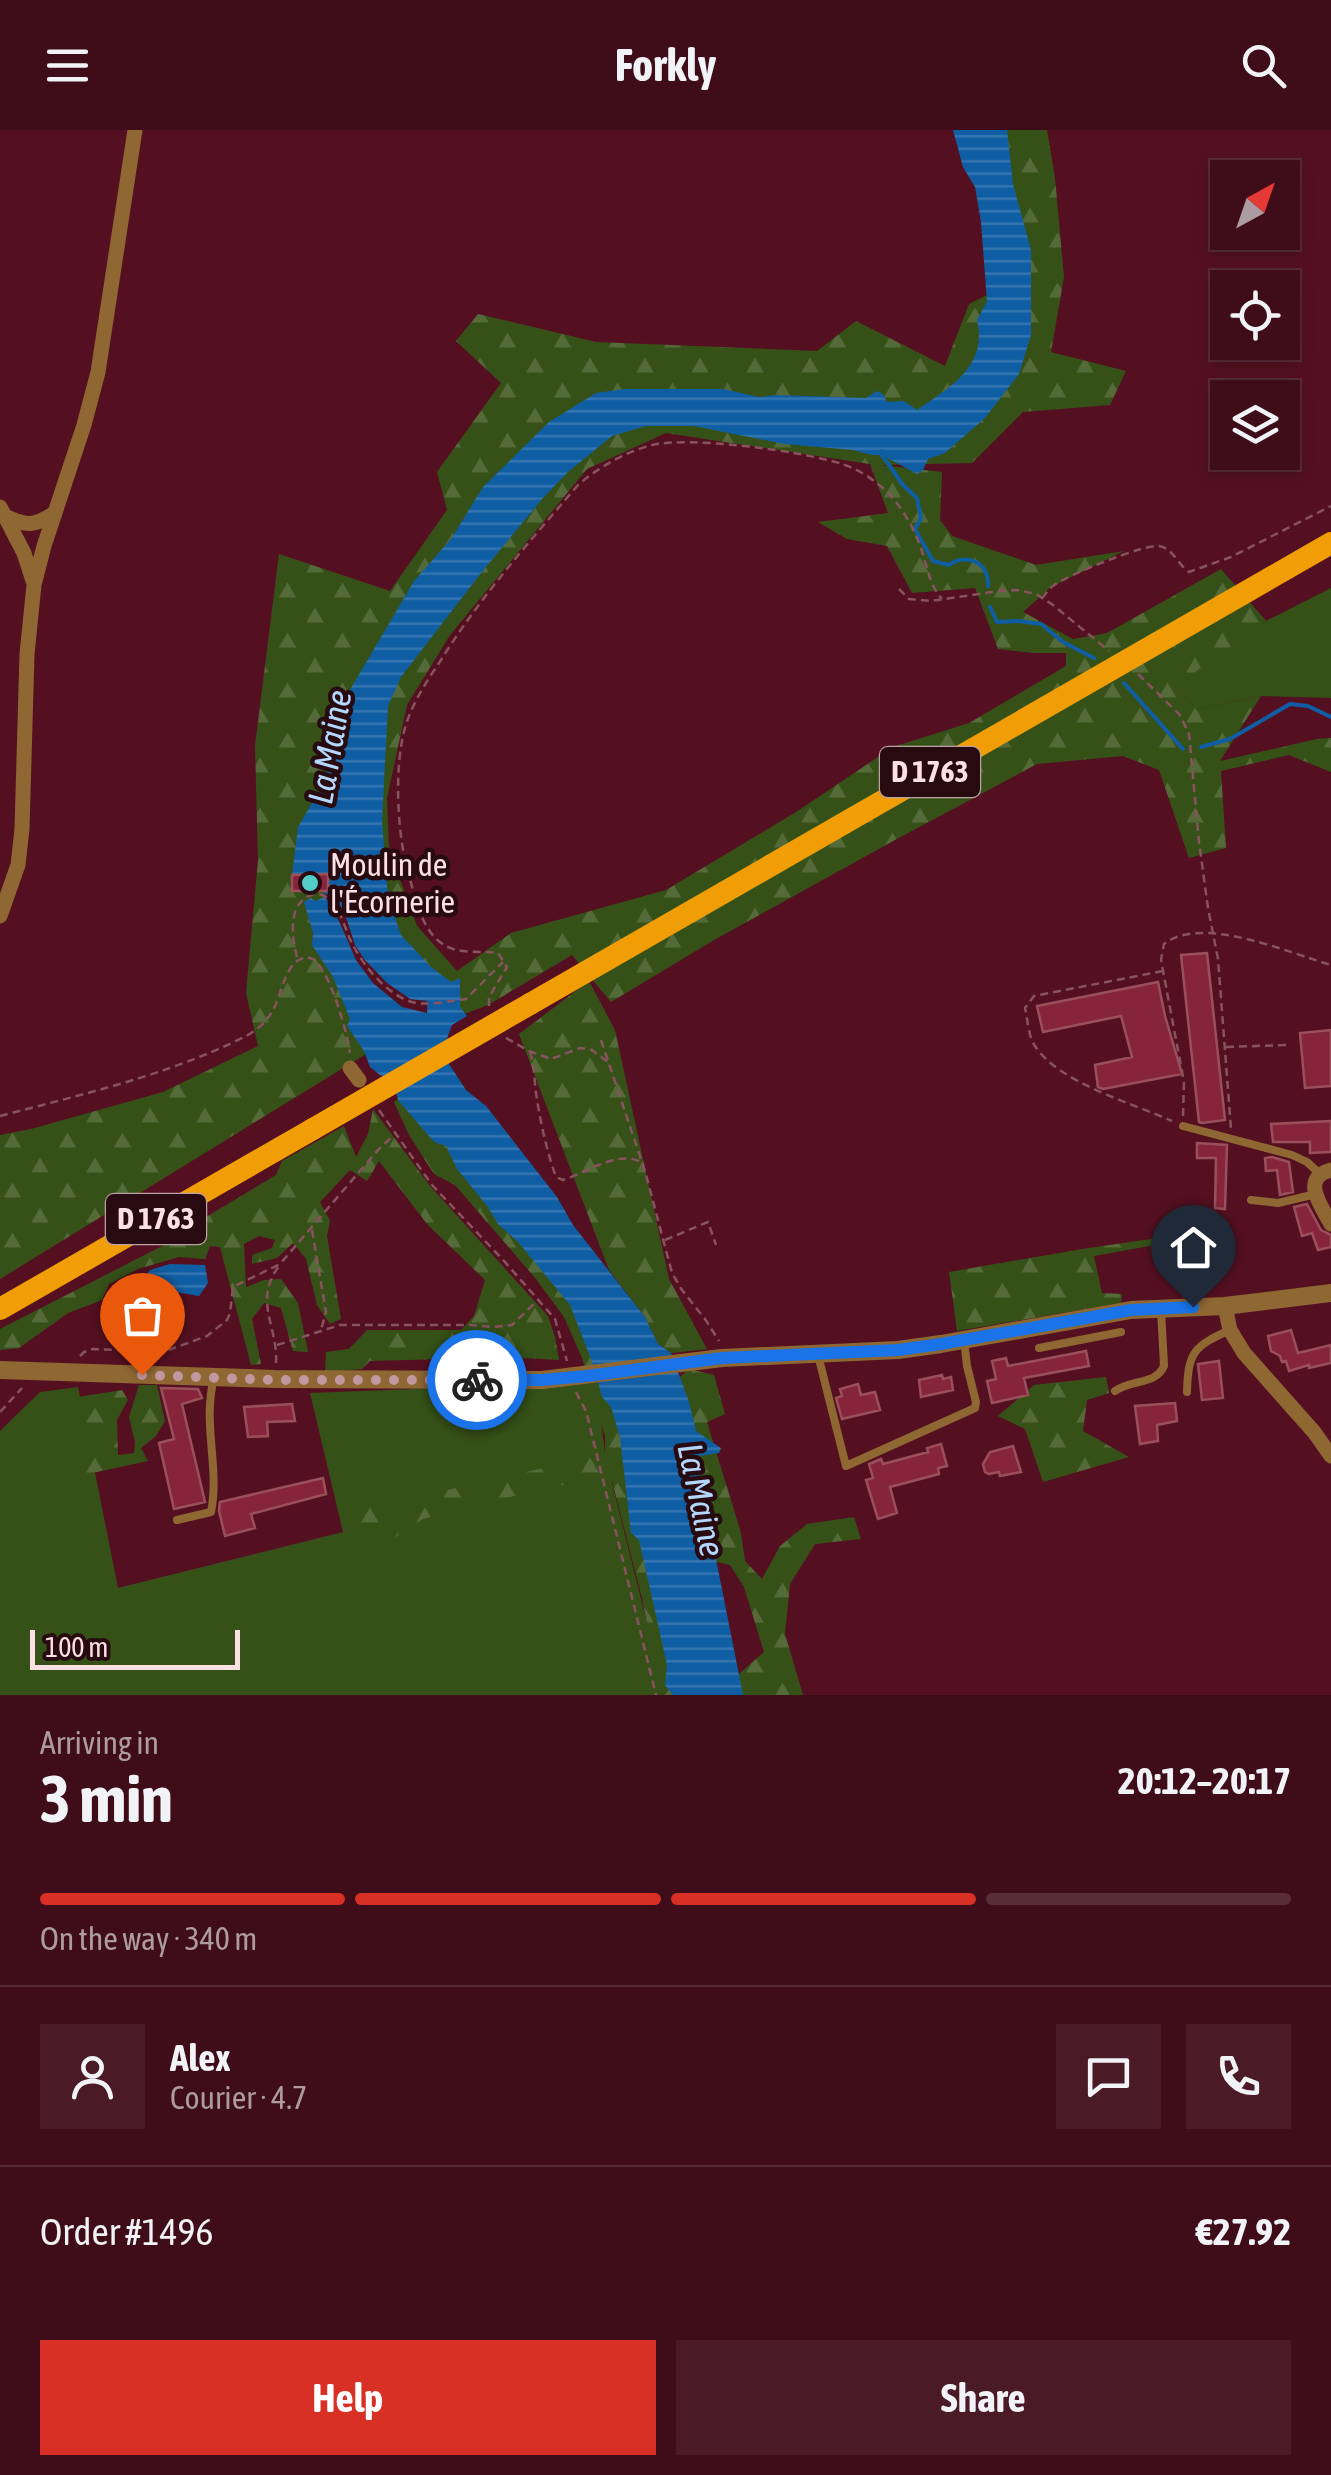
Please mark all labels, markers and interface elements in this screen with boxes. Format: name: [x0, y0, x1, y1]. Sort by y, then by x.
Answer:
icon: menu: [40, 38, 95, 93]
icon: search: [1236, 38, 1291, 93]
text: Forkly: [615, 39, 716, 91]
north arrow: [1210, 160, 1300, 250]
map controls: [1210, 160, 1300, 470]
button: locate: [1210, 270, 1300, 360]
button: layers: [1210, 380, 1300, 470]
water label: La Maine: [299, 687, 359, 807]
road number: D 1763: [880, 747, 980, 797]
place label: Moulin de l'Écornerie: [330, 846, 455, 920]
marker: Moulin de l'Écornerie: [299, 872, 321, 894]
road number: D 1763: [106, 1194, 206, 1244]
pin: [1151, 1205, 1236, 1308]
icon: home: [1166, 1220, 1221, 1275]
pin: [100, 1273, 185, 1376]
icon: bag: [115, 1288, 170, 1343]
courier: [427, 1330, 527, 1430]
icon: bike: [450, 1353, 505, 1408]
water label: La Maine: [670, 1439, 734, 1560]
scale bar: [30, 1625, 240, 1670]
text: 100 m: [45, 1631, 108, 1663]
text: Arriving in: [40, 1724, 159, 1761]
text: 20:12–20:17: [1118, 1759, 1291, 1802]
text: 3 min: [40, 1761, 173, 1836]
text: On the way · 340 m: [40, 1920, 257, 1957]
button: person: [40, 2024, 145, 2129]
button: chat: [1056, 2024, 1161, 2129]
button: phone: [1186, 2024, 1291, 2129]
text: Alex: [170, 2036, 231, 2079]
text: Courier · 4.7: [170, 2079, 307, 2116]
text: Order #1496: [40, 2210, 213, 2253]
text: €27.92: [1196, 2210, 1291, 2253]
button: Help: [40, 2340, 656, 2455]
button: Share: [676, 2340, 1291, 2455]

